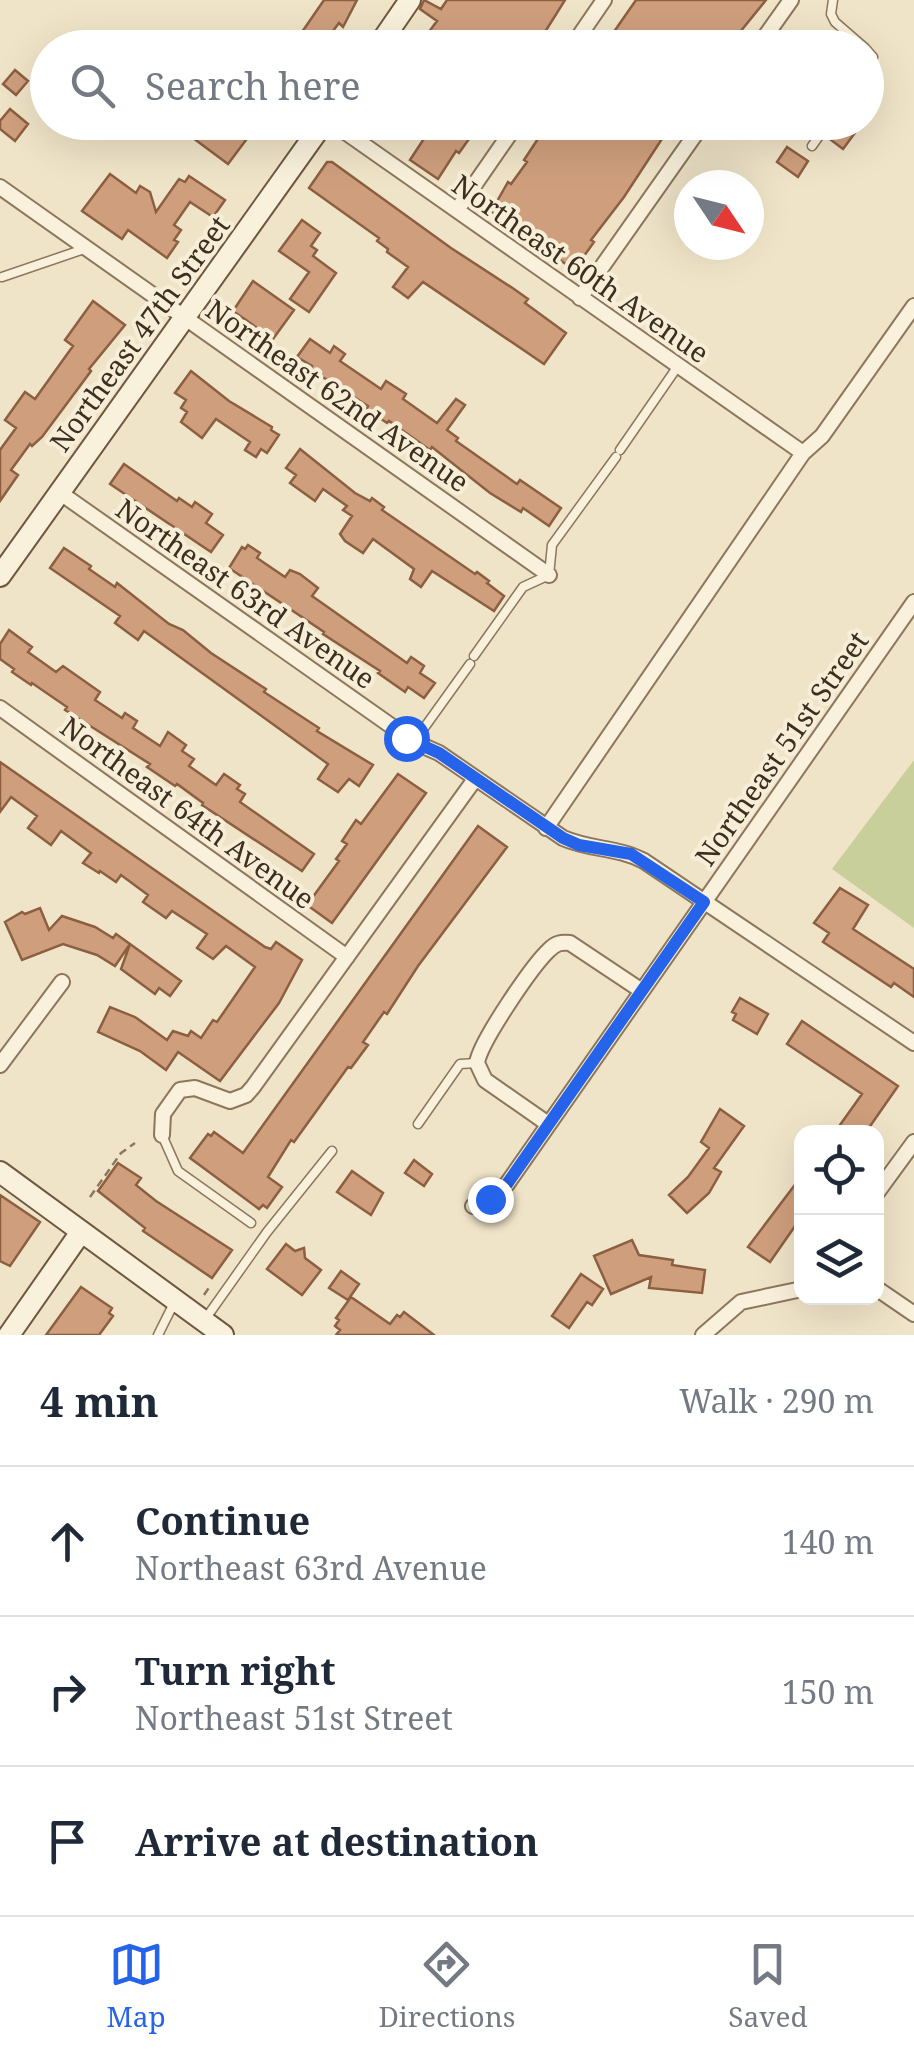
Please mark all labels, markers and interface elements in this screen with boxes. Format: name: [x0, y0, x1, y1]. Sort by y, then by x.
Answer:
search box: [30, 30, 884, 140]
icon: search: [65, 58, 120, 113]
text: Search here: [145, 59, 361, 111]
street label: Northeast 60th Avenue: [445, 165, 717, 371]
north arrow: [674, 170, 764, 260]
street label: Northeast 47th Street: [40, 207, 238, 459]
street label: Northeast 62nd Avenue: [199, 290, 477, 500]
street label: Northeast 63rd Avenue: [109, 489, 383, 697]
street label: Northeast 51st Street: [686, 623, 876, 873]
street label: Northeast 64th Avenue: [53, 707, 323, 917]
route start: [384, 716, 430, 762]
map controls: [794, 1125, 884, 1305]
button: locate: [794, 1125, 884, 1215]
route end: [468, 1177, 514, 1223]
button: layers: [794, 1215, 884, 1305]
text: 4 min: [40, 1372, 159, 1429]
text: Walk · 290 m: [679, 1379, 874, 1422]
text: Continue: [135, 1494, 310, 1546]
icon: ahead: [40, 1514, 95, 1569]
text: 140 m: [782, 1520, 874, 1563]
text: Northeast 63rd Avenue: [135, 1546, 487, 1589]
text: Turn right: [135, 1644, 336, 1696]
icon: right: [40, 1664, 95, 1719]
text: 150 m: [782, 1670, 874, 1713]
text: Northeast 51st Street: [135, 1696, 453, 1739]
icon: arrive: [40, 1814, 95, 1869]
text: Arrive at destination: [135, 1815, 539, 1867]
tab: Map: [106, 1937, 166, 2035]
tab: Directions: [378, 1937, 515, 2035]
tab: Saved: [728, 1937, 808, 2035]

